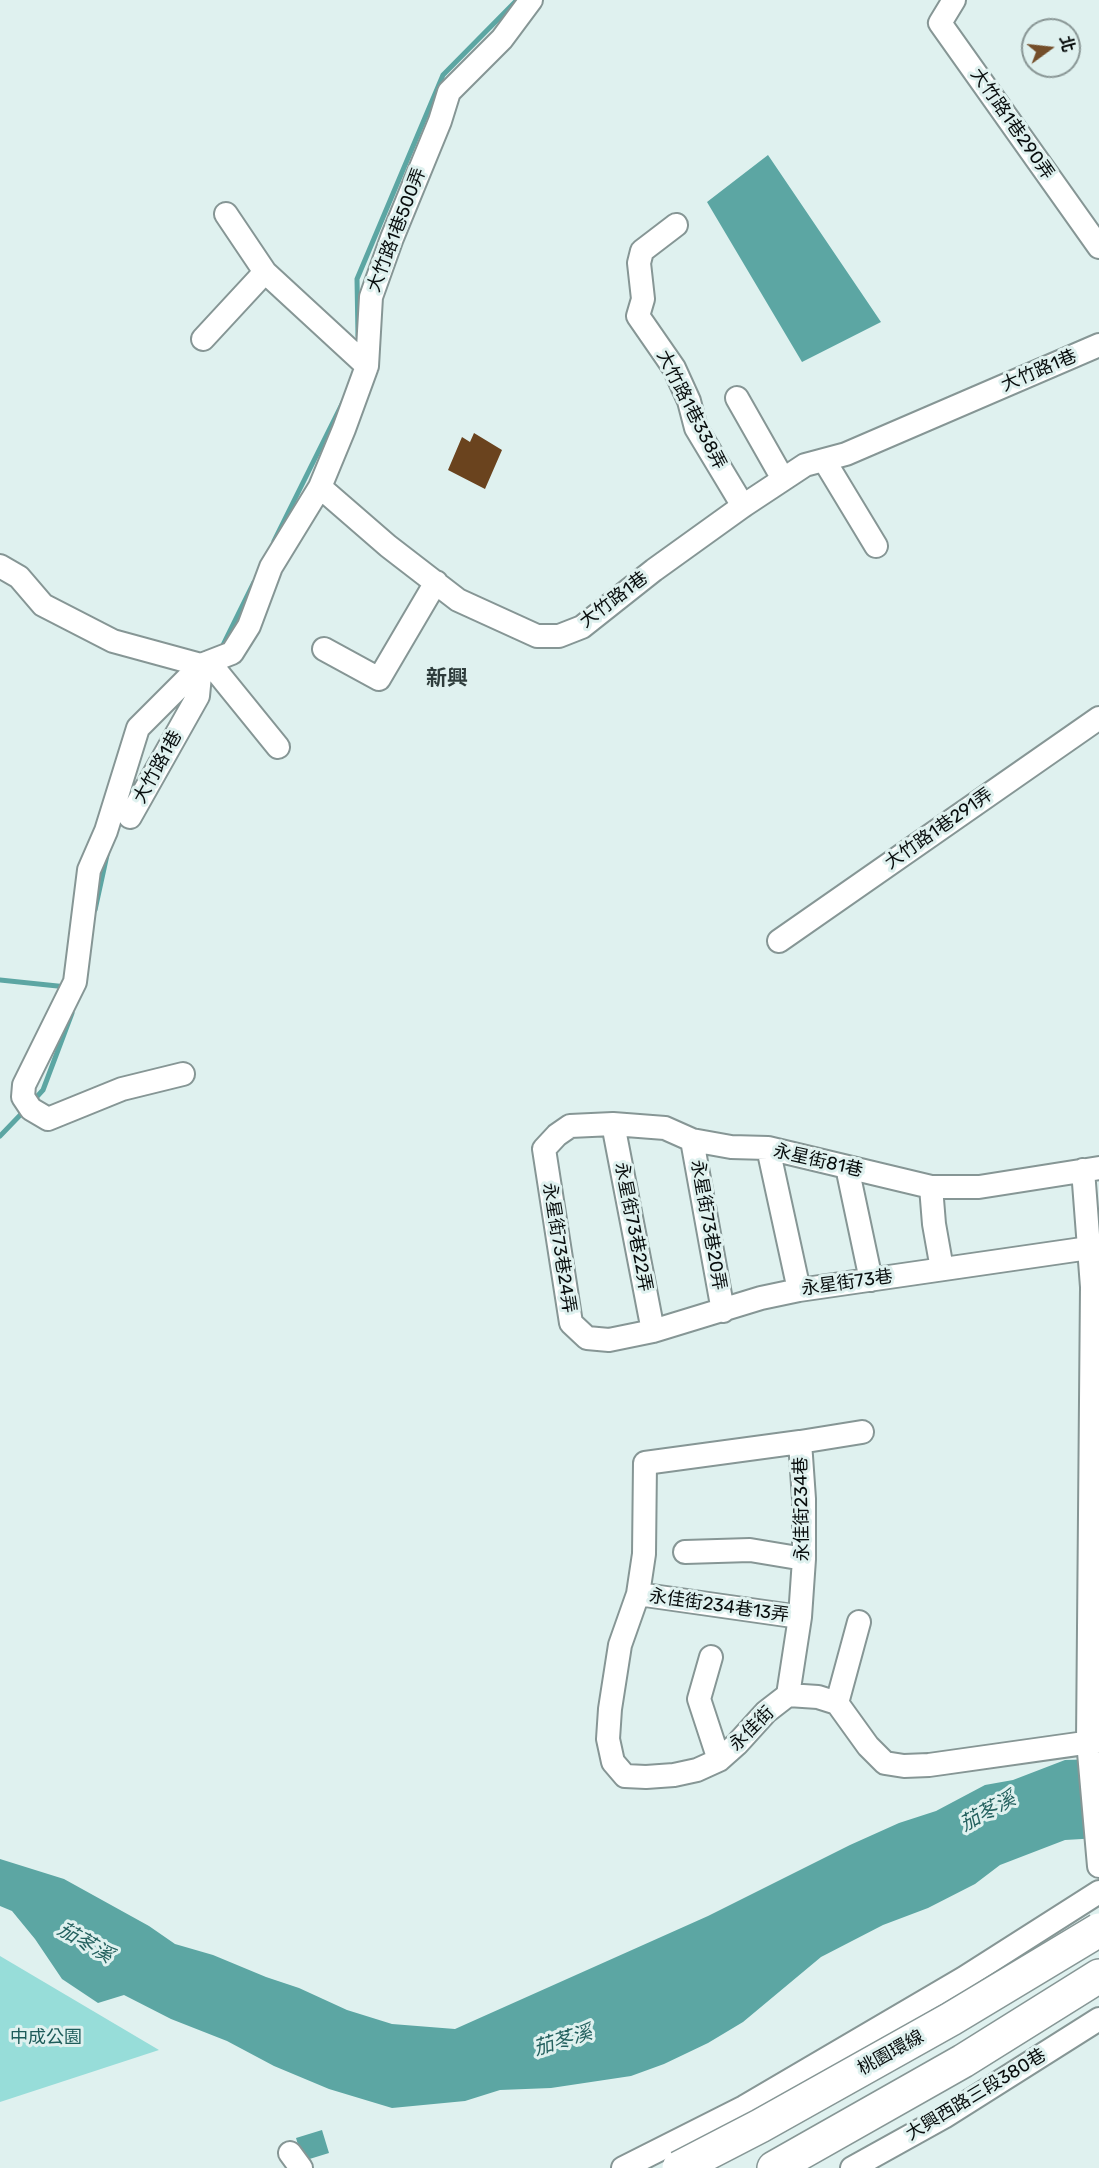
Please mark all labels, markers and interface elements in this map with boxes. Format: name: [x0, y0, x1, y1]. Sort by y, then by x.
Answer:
north arrow: [1021, 18, 1081, 78]
text: 北: [1056, 34, 1078, 54]
street label: 大竹路1巷290弄: [966, 64, 1058, 184]
street label: 大竹路1巷500弄: [363, 165, 431, 295]
street label: 大竹路1巷: [998, 345, 1080, 397]
street label: 大竹路1巷338弄: [652, 347, 730, 473]
street label: 大竹路1巷: [576, 567, 652, 633]
district label: 新興: [426, 666, 468, 692]
street label: 大竹路1巷: [129, 727, 187, 807]
street label: 大竹路1巷291弄: [881, 784, 997, 874]
street label: 永星街81巷: [771, 1140, 865, 1182]
street label: 永星街73巷20弄: [686, 1158, 730, 1292]
street label: 永星街73巷22弄: [610, 1161, 656, 1293]
street label: 永星街73巷24弄: [538, 1181, 580, 1315]
street label: 永星街73巷: [800, 1266, 894, 1300]
street label: 永佳街234巷: [790, 1457, 814, 1561]
street label: 永佳街234巷13弄: [648, 1585, 790, 1627]
street label: 永佳街: [725, 1702, 779, 1756]
water label: 茄苳溪: [956, 1787, 1020, 1837]
water label: 茄苳溪: [53, 1918, 117, 1968]
water label: 茄苳溪: [531, 2021, 595, 2061]
street label: 桃園環線: [854, 2026, 928, 2080]
park label: 中成公園: [10, 2027, 82, 2049]
street label: 大興西路三段380巷: [902, 2045, 1050, 2145]

